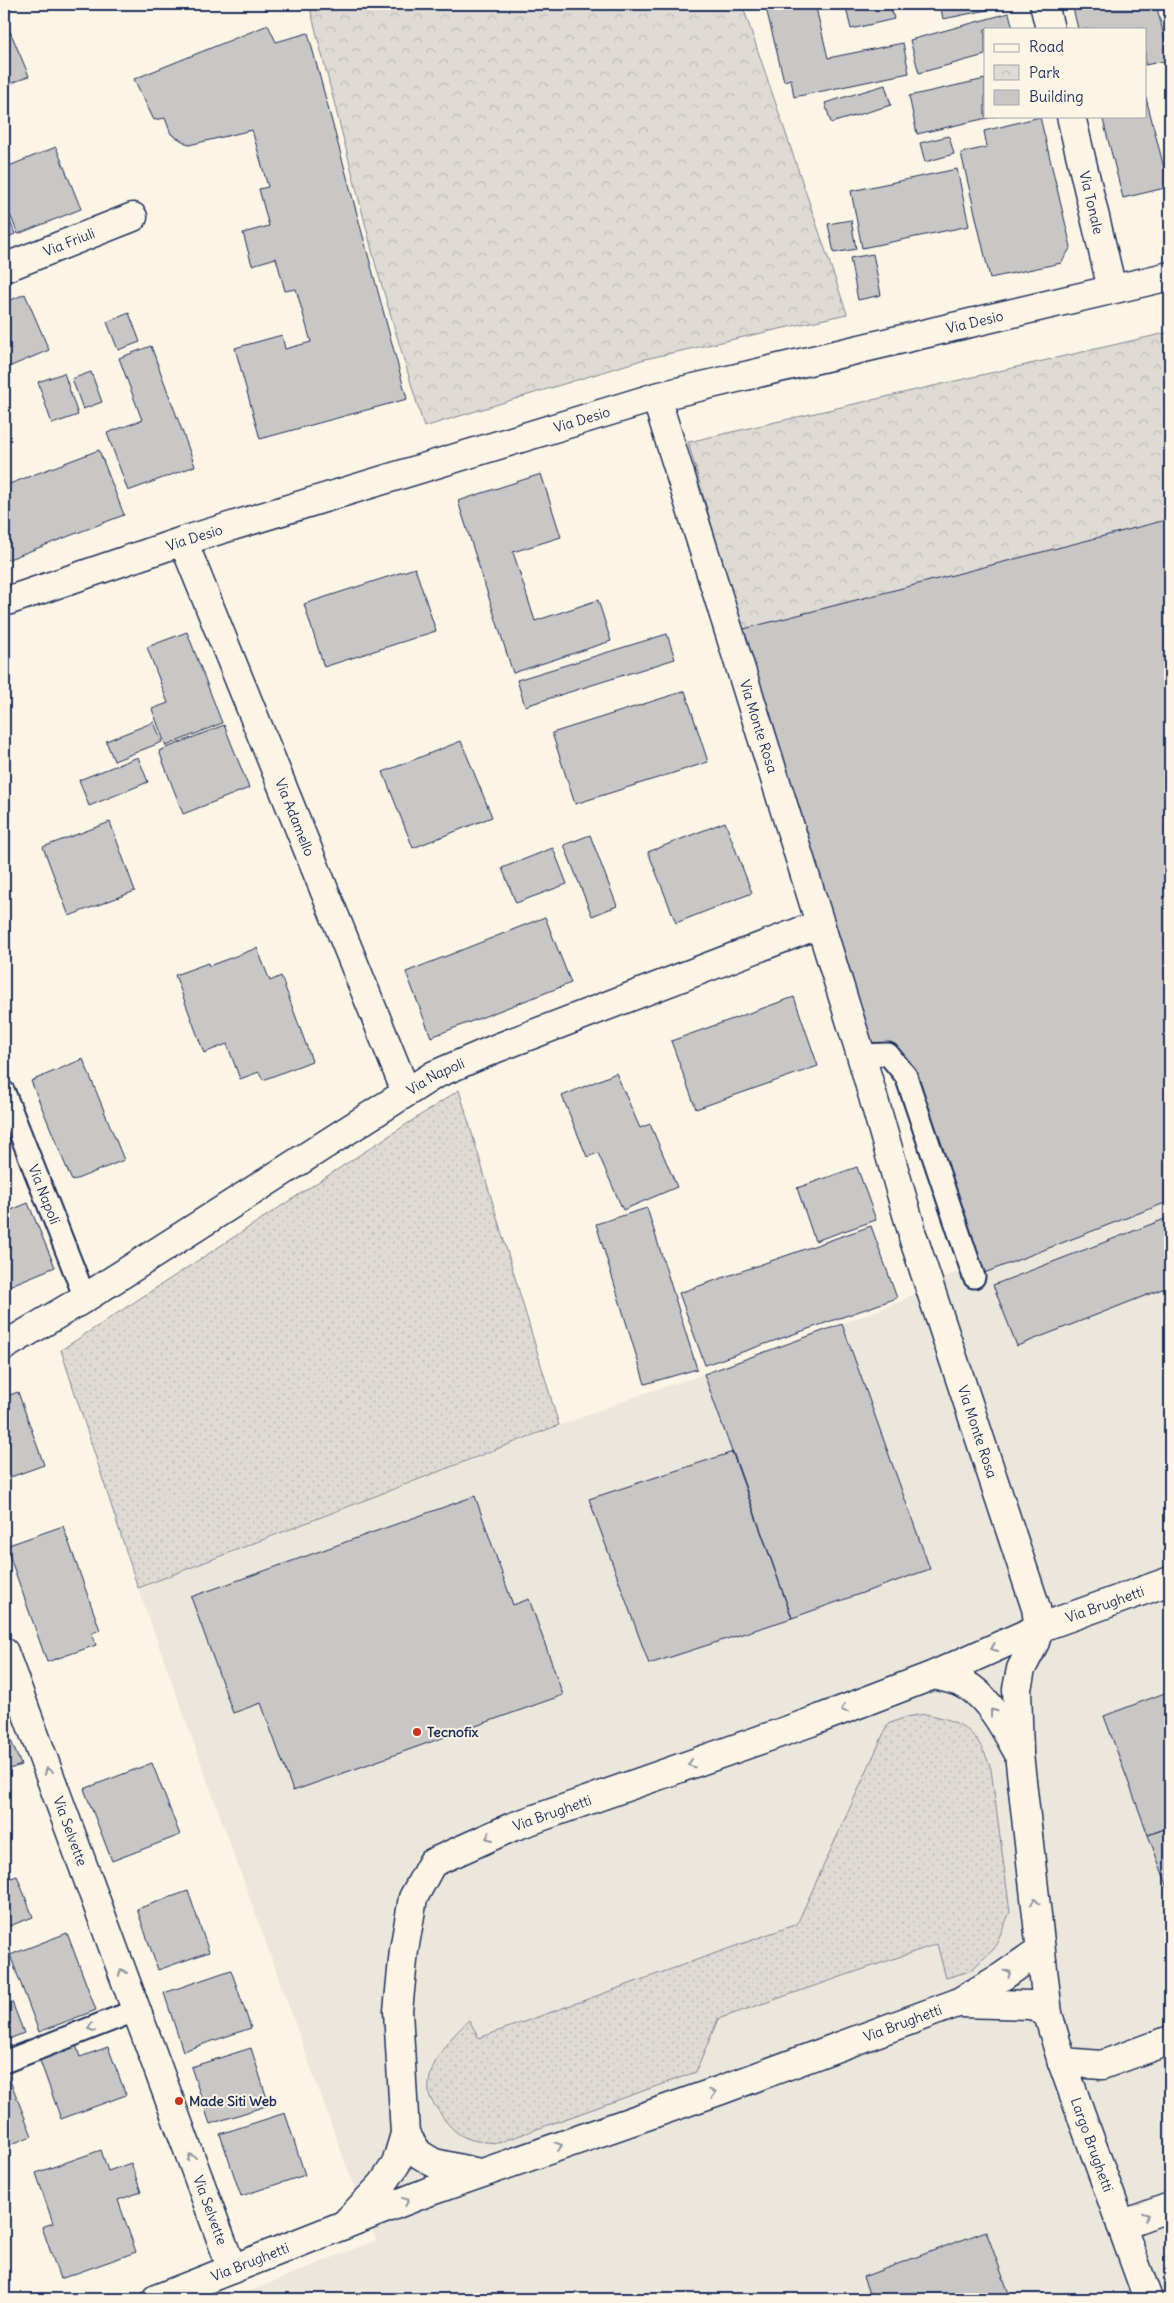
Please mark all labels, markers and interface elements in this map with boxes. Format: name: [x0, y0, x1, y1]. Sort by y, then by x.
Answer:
legend: [984, 28, 1146, 118]
text: Road: [1029, 37, 1064, 56]
text: Park: [1029, 63, 1060, 82]
text: Building: [1029, 87, 1084, 106]
street label: Via Tonale: [1075, 169, 1108, 236]
street label: Via Friuli: [41, 224, 97, 261]
street label: Via Desio: [944, 307, 1005, 337]
street label: Via Desio: [551, 402, 612, 437]
street label: Via Desio: [164, 520, 225, 555]
street label: Via Monte Rosa: [736, 677, 782, 775]
street label: Via Adamello: [271, 776, 319, 859]
street label: Via Napoli: [403, 1054, 467, 1099]
street label: Via Napoli: [24, 1162, 64, 1227]
street label: Via Monte Rosa: [954, 1383, 1001, 1480]
street label: Via Brughetti: [1063, 1582, 1146, 1627]
one-way arrow: [990, 1642, 999, 1653]
one-way arrow: [840, 1703, 849, 1714]
one-way arrow: [990, 1708, 999, 1718]
place label: Tecnofix: [427, 1723, 479, 1741]
marker: Tecnofix: [411, 1726, 423, 1738]
one-way arrow: [687, 1758, 696, 1768]
one-way arrow: [44, 1767, 54, 1775]
street label: Via Brughetti: [510, 1791, 594, 1835]
street label: Via Selvette: [49, 1794, 91, 1868]
one-way arrow: [485, 1831, 494, 1842]
one-way arrow: [1030, 1897, 1041, 1905]
one-way arrow: [118, 1968, 129, 1977]
one-way arrow: [1003, 1969, 1012, 1979]
street label: Via Brughetti: [861, 2000, 944, 2046]
one-way arrow: [87, 2022, 96, 2032]
one-way arrow: [708, 2089, 716, 2099]
place label: Made Siti Web: [189, 2092, 277, 2110]
marker: Made Siti Web: [173, 2095, 185, 2107]
street label: Largo Brughetti: [1067, 2095, 1117, 2194]
one-way arrow: [554, 2142, 563, 2152]
one-way arrow: [187, 2153, 197, 2162]
street label: Via Selvette: [189, 2173, 231, 2247]
one-way arrow: [401, 2196, 410, 2207]
one-way arrow: [1141, 2212, 1149, 2222]
street label: Via Brughetti: [208, 2239, 292, 2285]

